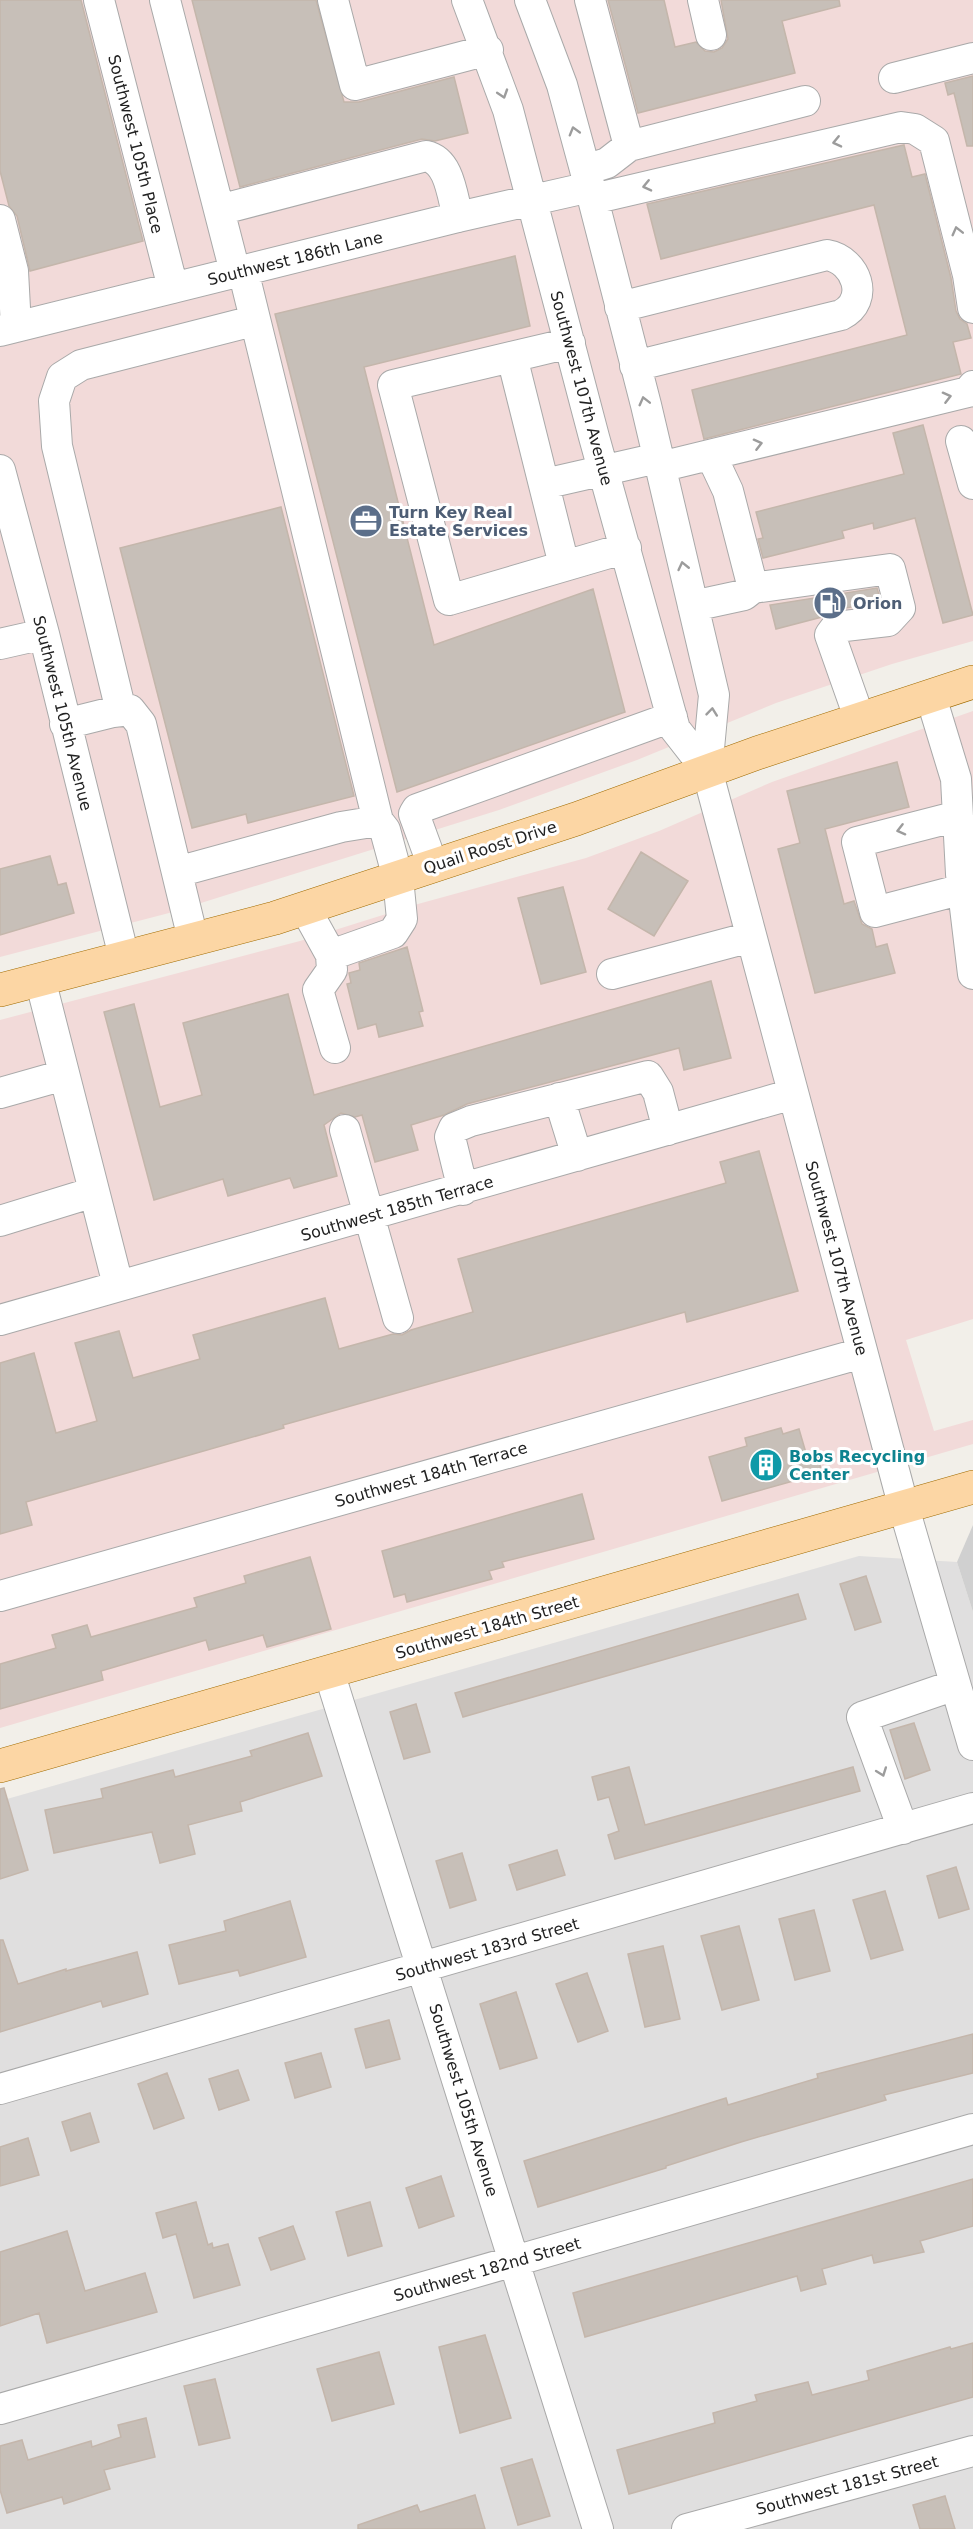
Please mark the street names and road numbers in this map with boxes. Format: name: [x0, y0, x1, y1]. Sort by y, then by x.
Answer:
street label: Southwest 105th Place: [104, 53, 167, 236]
street label: Southwest 186th Lane: [206, 228, 385, 289]
street label: Southwest 107th Avenue: [546, 289, 617, 487]
street label: Southwest 105th Avenue: [29, 613, 96, 813]
street label: Quail Roost Drive: [421, 817, 559, 878]
street label: Southwest 107th Avenue: [801, 1159, 872, 1357]
street label: Southwest 185th Terrace: [299, 1172, 496, 1245]
street label: Southwest 184th Terrace: [333, 1438, 530, 1511]
street label: Southwest 184th Street: [393, 1592, 581, 1663]
street label: Southwest 183rd Street: [393, 1914, 581, 1985]
street label: Southwest 105th Avenue: [425, 2001, 502, 2199]
street label: Southwest 182nd Street: [391, 2234, 583, 2305]
street label: Southwest 181st Street: [754, 2452, 940, 2519]

